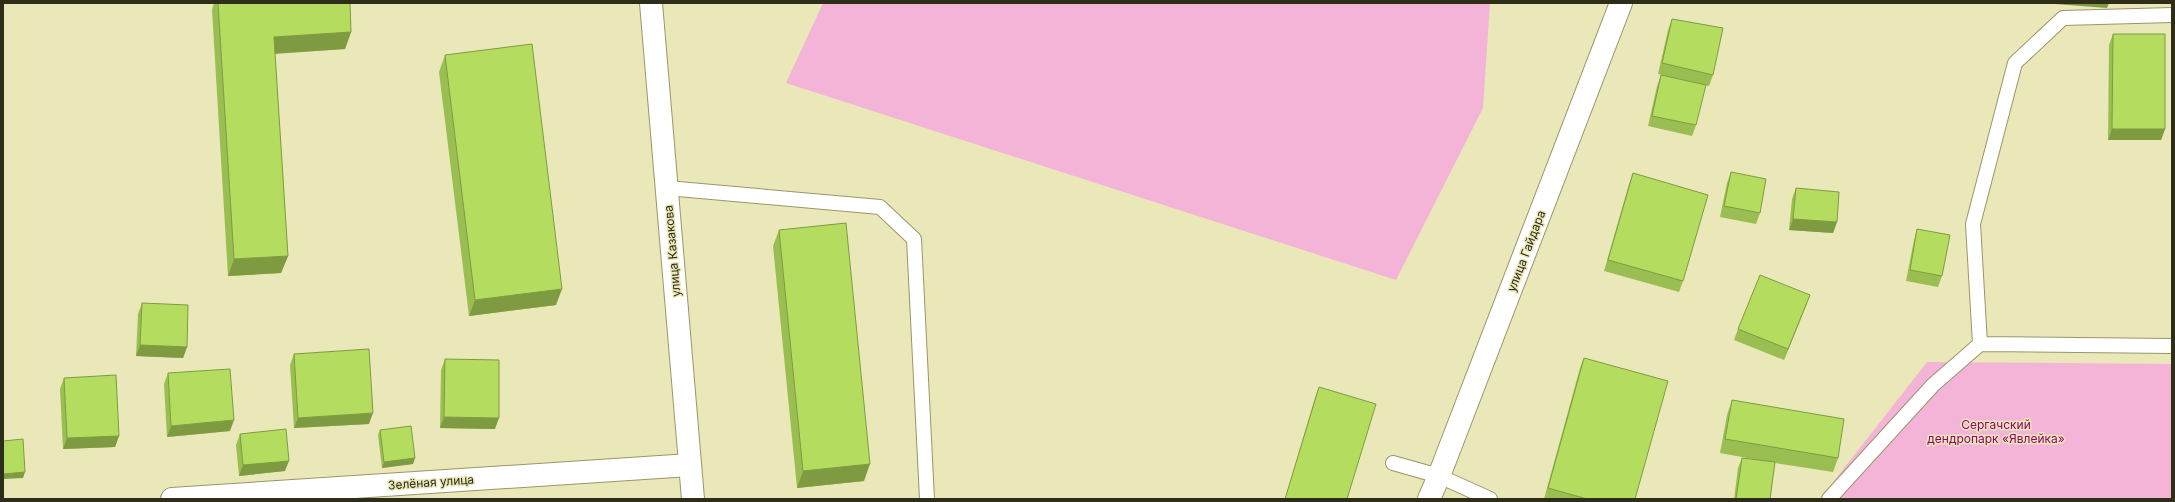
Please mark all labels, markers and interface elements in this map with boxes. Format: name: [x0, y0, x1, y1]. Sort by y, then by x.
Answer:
street label: улица Казакова: [661, 205, 683, 297]
street label: улица Гайдара: [1504, 208, 1548, 294]
park label: Сергачский дендропарк «Явлейка»: [1927, 417, 2065, 446]
street label: Зелёная улица: [387, 472, 475, 492]

